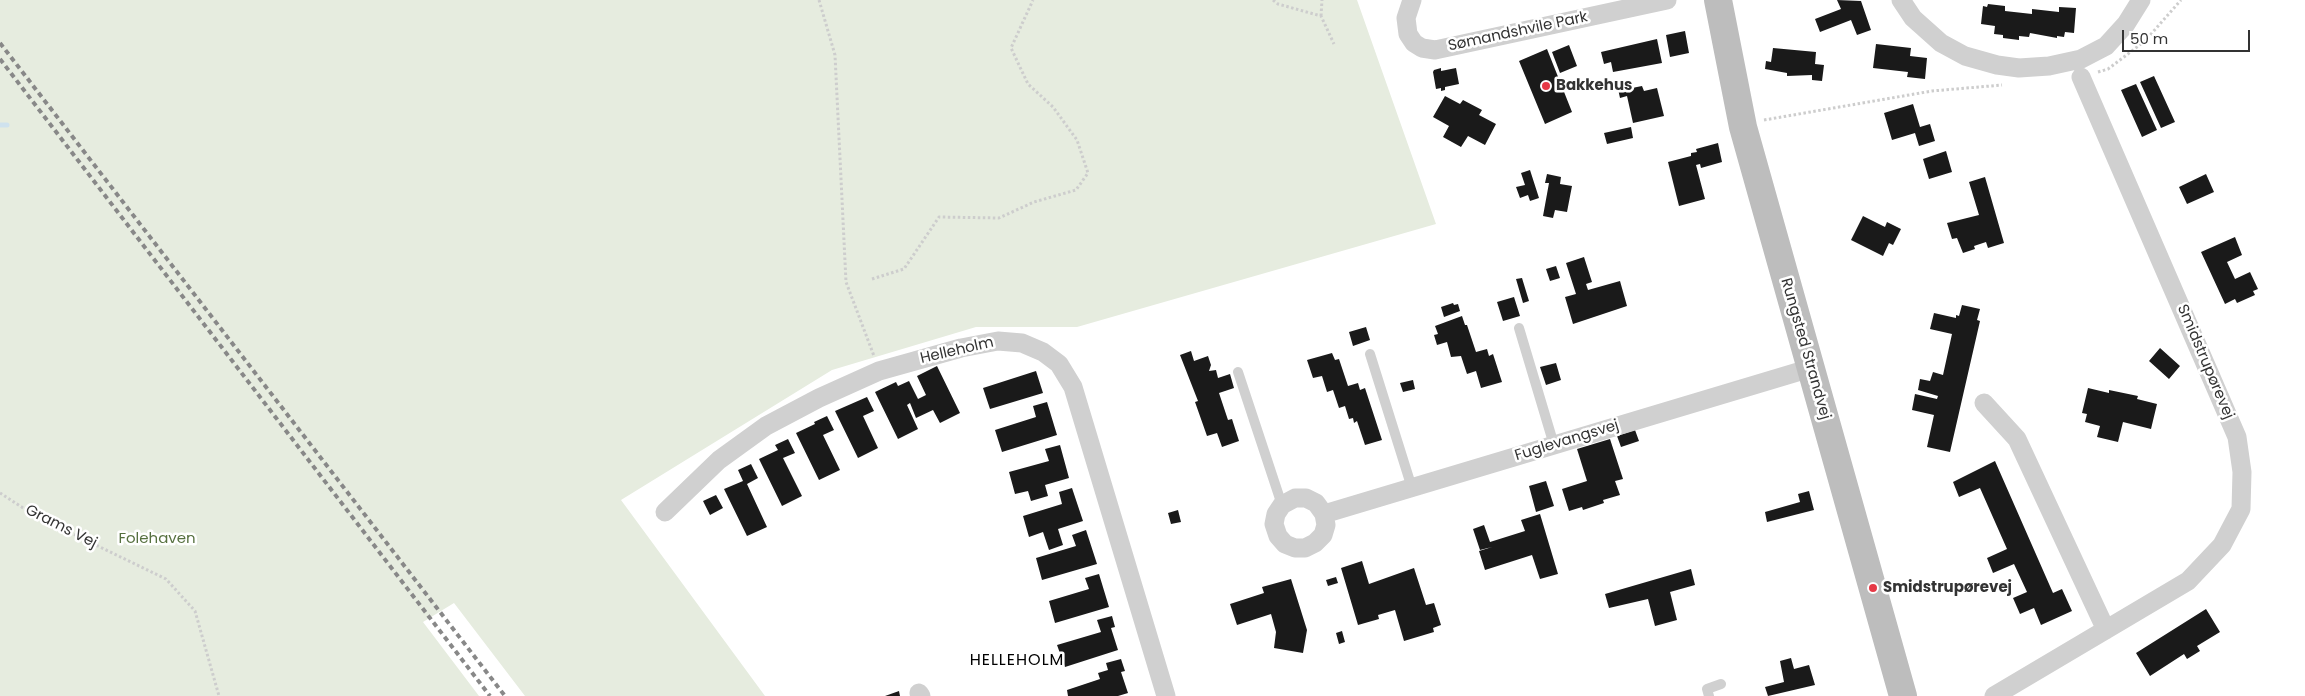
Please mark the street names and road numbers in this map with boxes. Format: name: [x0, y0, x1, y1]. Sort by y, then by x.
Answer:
street label: Sømandshvile Park: [1446, 8, 1590, 56]
street label: Rungsted Strandvej: [1776, 276, 1834, 422]
street label: Smidstrupørevej: [2173, 302, 2237, 422]
street label: Helleholm: [919, 334, 995, 368]
street label: Fuglevangsvej: [1513, 417, 1621, 465]
street label: Grams Vej: [22, 501, 100, 553]

